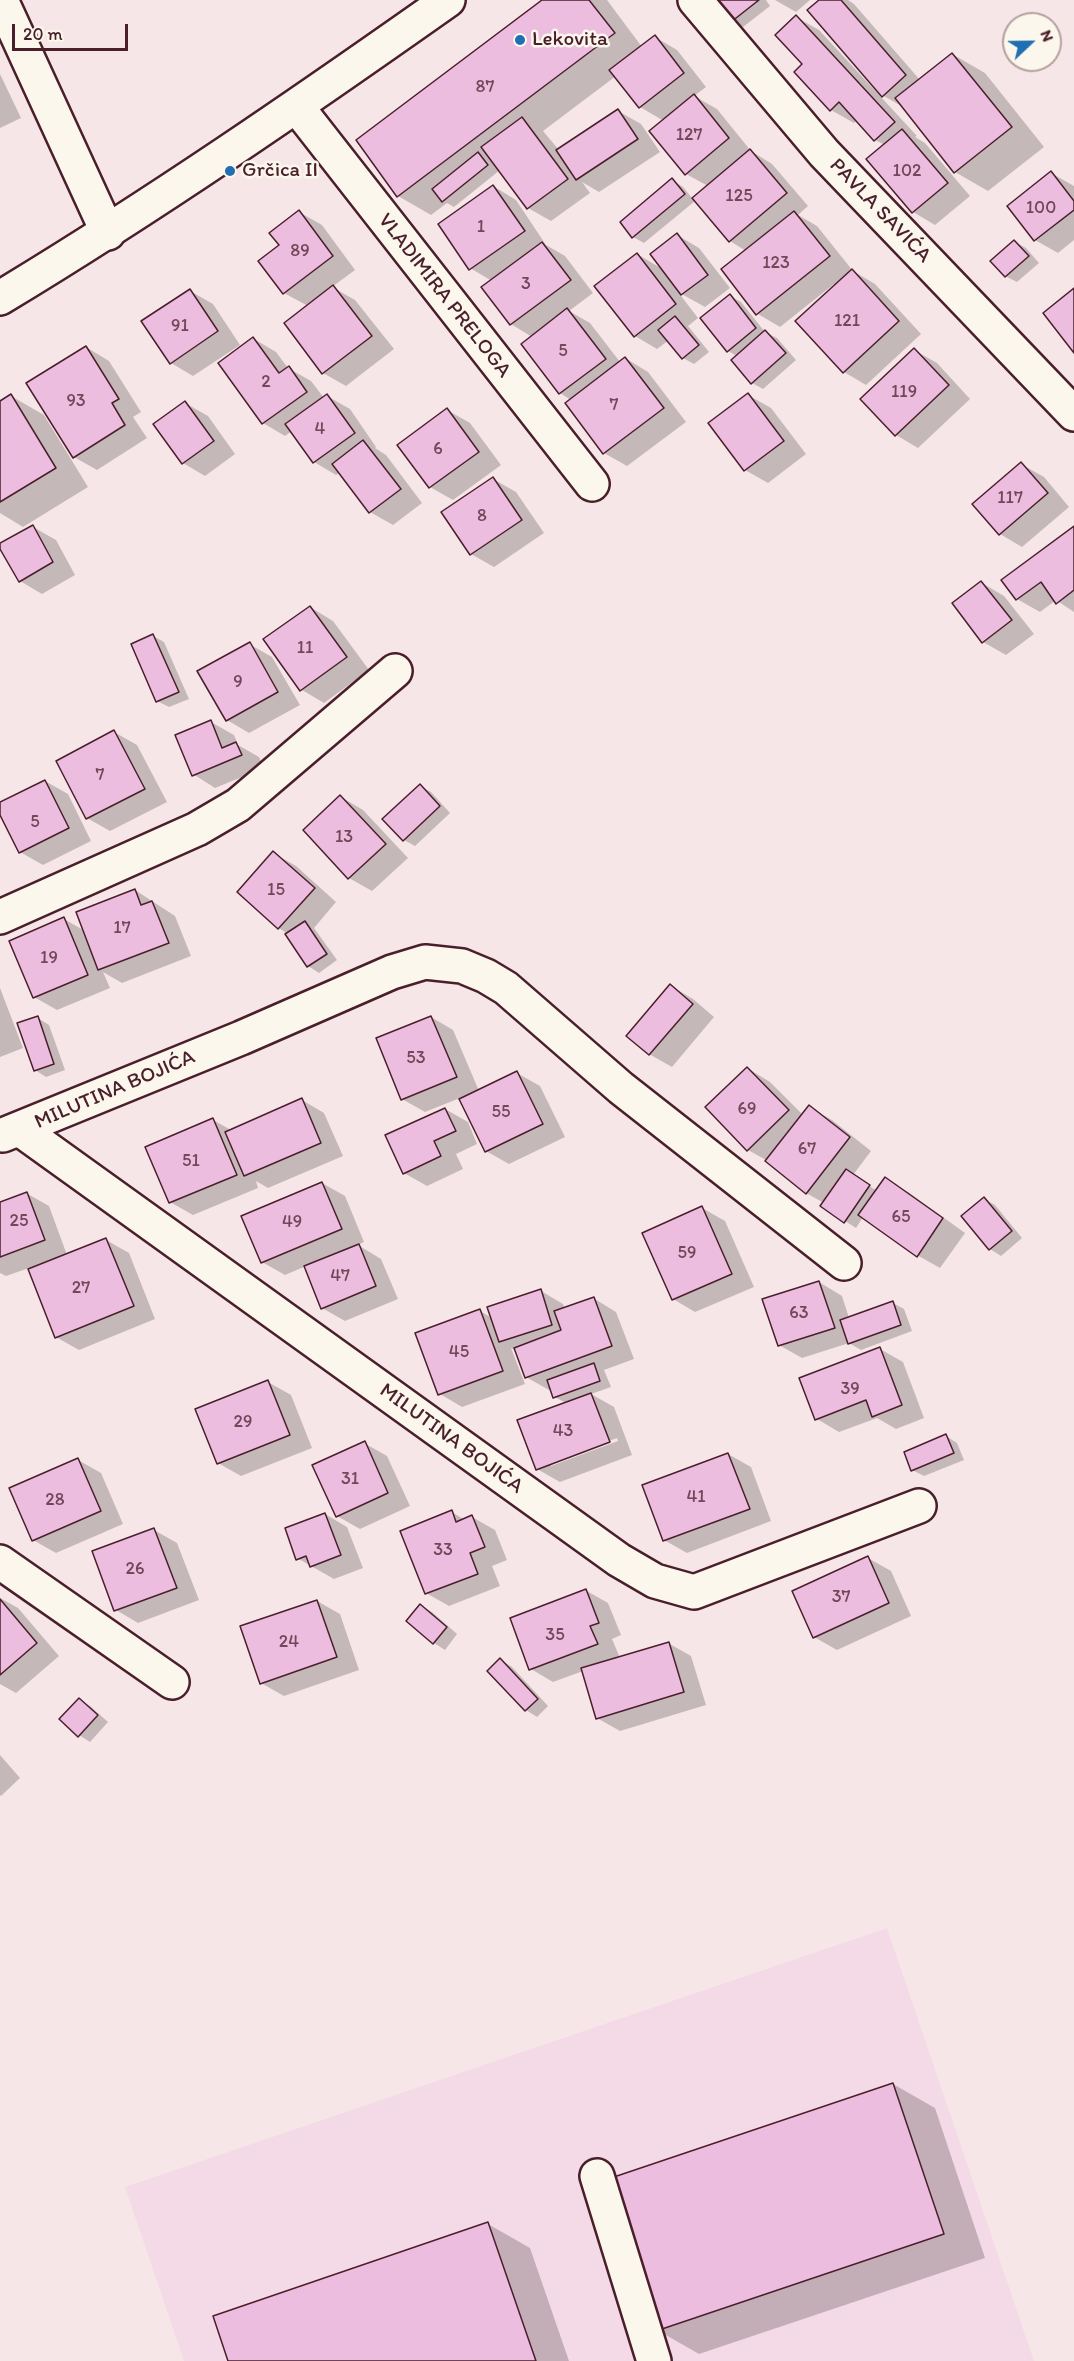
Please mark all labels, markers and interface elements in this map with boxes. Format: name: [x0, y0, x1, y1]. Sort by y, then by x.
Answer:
scale bar: [15, 12, 130, 50]
north arrow: [1002, 12, 1062, 72]
text: 20 m: [23, 23, 63, 45]
place label: Lekovita: [532, 27, 608, 53]
text: N: [1036, 27, 1058, 44]
marker: Lekovita: [513, 33, 527, 47]
house number: 87: [476, 76, 494, 98]
house number: 127: [676, 124, 702, 146]
street label: PAVLA SAVIĆA: [824, 153, 936, 269]
place label: Grčica II: [242, 158, 318, 184]
house number: 102: [893, 160, 921, 182]
marker: Grčica II: [223, 164, 237, 178]
house number: 125: [725, 185, 753, 207]
house number: 100: [1026, 197, 1056, 219]
street label: VLADIMIRA PRELOGA: [372, 209, 516, 383]
house number: 1: [477, 216, 485, 238]
house number: 89: [290, 240, 310, 262]
house number: 123: [762, 252, 790, 274]
house number: 3: [521, 273, 531, 295]
house number: 121: [834, 310, 860, 332]
house number: 91: [171, 315, 189, 337]
house number: 5: [558, 340, 568, 362]
house number: 2: [261, 371, 271, 393]
house number: 119: [891, 381, 917, 403]
house number: 93: [66, 390, 86, 412]
house number: 7: [610, 394, 618, 416]
house number: 4: [315, 418, 325, 440]
house number: 6: [433, 438, 443, 460]
house number: 117: [997, 487, 1023, 509]
house number: 8: [477, 505, 487, 527]
house number: 11: [297, 637, 313, 659]
house number: 9: [233, 671, 243, 693]
house number: 7: [96, 764, 104, 786]
house number: 5: [30, 811, 40, 833]
house number: 13: [335, 826, 353, 848]
house number: 15: [267, 879, 285, 901]
house number: 17: [113, 917, 131, 939]
house number: 19: [40, 947, 58, 969]
street label: MILUTINA BOJIĆA: [31, 1045, 199, 1135]
house number: 53: [406, 1047, 426, 1069]
house number: 69: [738, 1098, 756, 1120]
house number: 55: [492, 1101, 510, 1123]
house number: 67: [798, 1138, 816, 1160]
house number: 51: [182, 1150, 200, 1172]
house number: 65: [892, 1206, 910, 1228]
house number: 25: [10, 1210, 28, 1232]
house number: 49: [282, 1211, 302, 1233]
house number: 59: [678, 1242, 696, 1264]
house number: 47: [330, 1265, 350, 1287]
house number: 27: [72, 1277, 90, 1299]
house number: 63: [789, 1302, 809, 1324]
house number: 45: [449, 1341, 469, 1363]
street label: MILUTINA BOJIĆA: [374, 1378, 528, 1500]
house number: 39: [840, 1378, 860, 1400]
house number: 29: [234, 1411, 252, 1433]
house number: 43: [553, 1420, 573, 1442]
house number: 31: [341, 1468, 359, 1490]
house number: 41: [686, 1486, 706, 1508]
house number: 28: [45, 1489, 65, 1511]
house number: 33: [433, 1539, 453, 1561]
house number: 26: [126, 1558, 144, 1580]
house number: 37: [832, 1586, 850, 1608]
house number: 35: [545, 1624, 565, 1646]
house number: 24: [279, 1631, 299, 1653]

